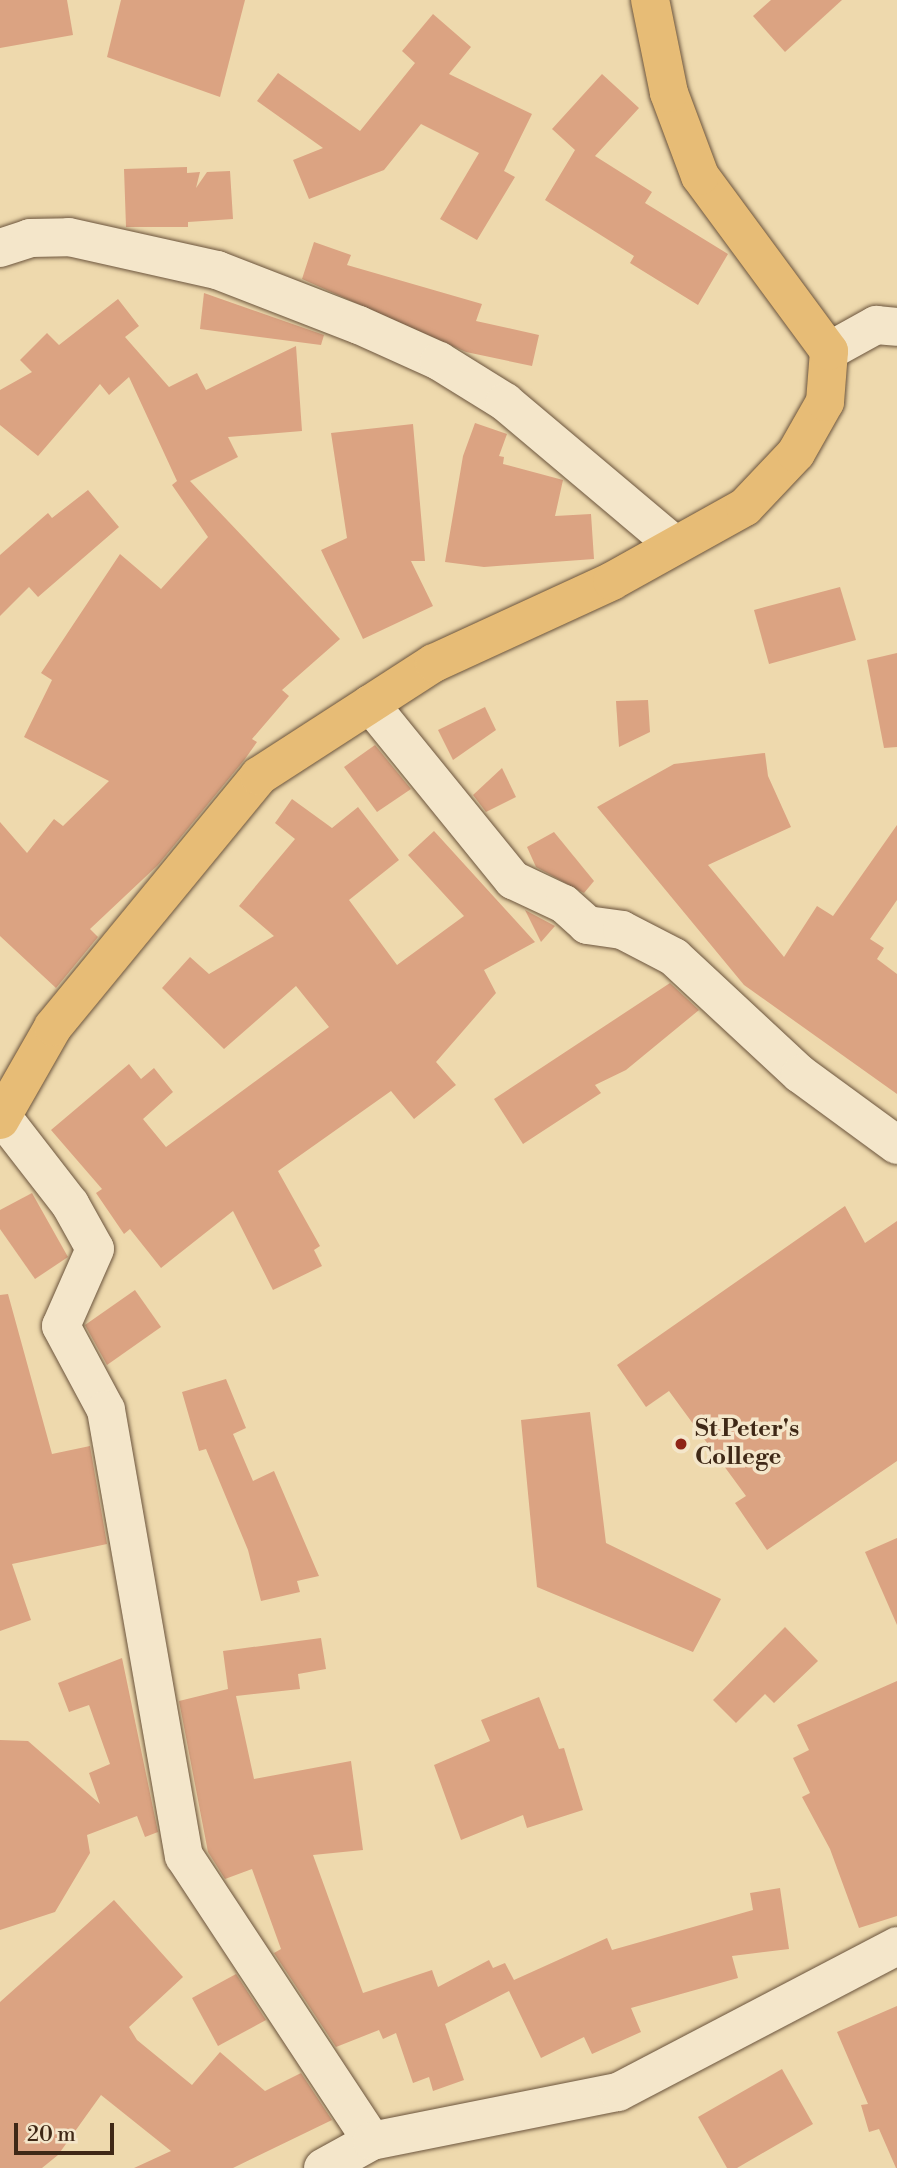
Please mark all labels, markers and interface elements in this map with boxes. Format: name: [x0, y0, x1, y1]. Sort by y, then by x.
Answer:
place label: St Peter's College: [695, 1416, 799, 1472]
marker: St Peter's College: [673, 1436, 689, 1452]
scale bar: [18, 2108, 117, 2152]
text: 20 m: [27, 2122, 76, 2148]

